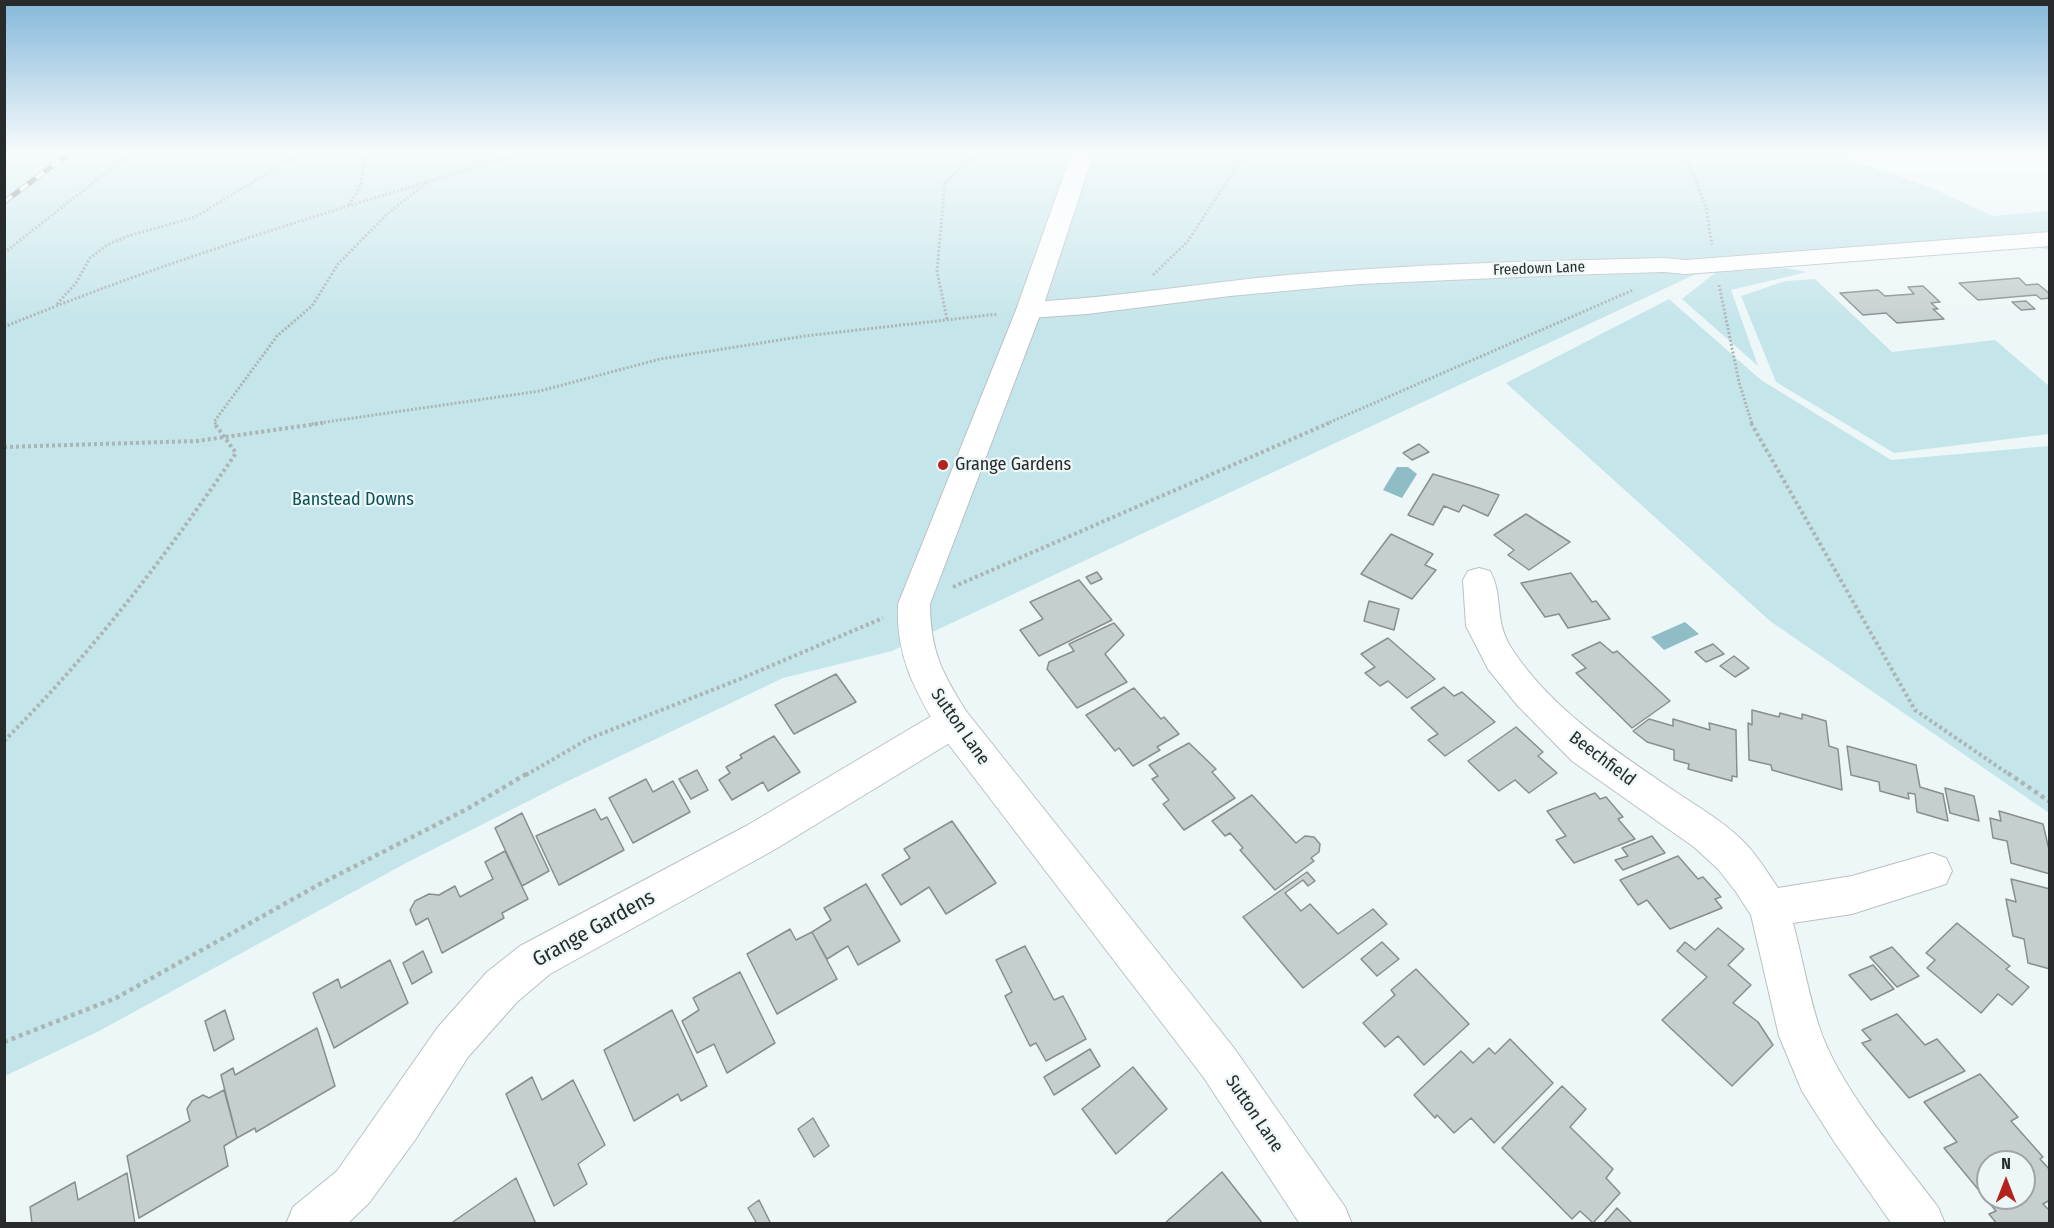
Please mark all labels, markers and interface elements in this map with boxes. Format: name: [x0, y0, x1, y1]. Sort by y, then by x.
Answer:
street label: Freedown Lane: [1493, 258, 1585, 280]
place label: Grange Gardens: [955, 454, 1071, 476]
marker: Grange Gardens: [936, 458, 950, 472]
park label: Banstead Downs: [292, 489, 414, 511]
street label: Sutton Lane: [926, 685, 994, 769]
street label: Beechfield: [1565, 727, 1639, 791]
street label: Grange Gardens: [529, 885, 659, 973]
street label: Sutton Lane: [1220, 1071, 1288, 1157]
north arrow: [1976, 1150, 2036, 1210]
text: N: [2001, 1154, 2011, 1173]

